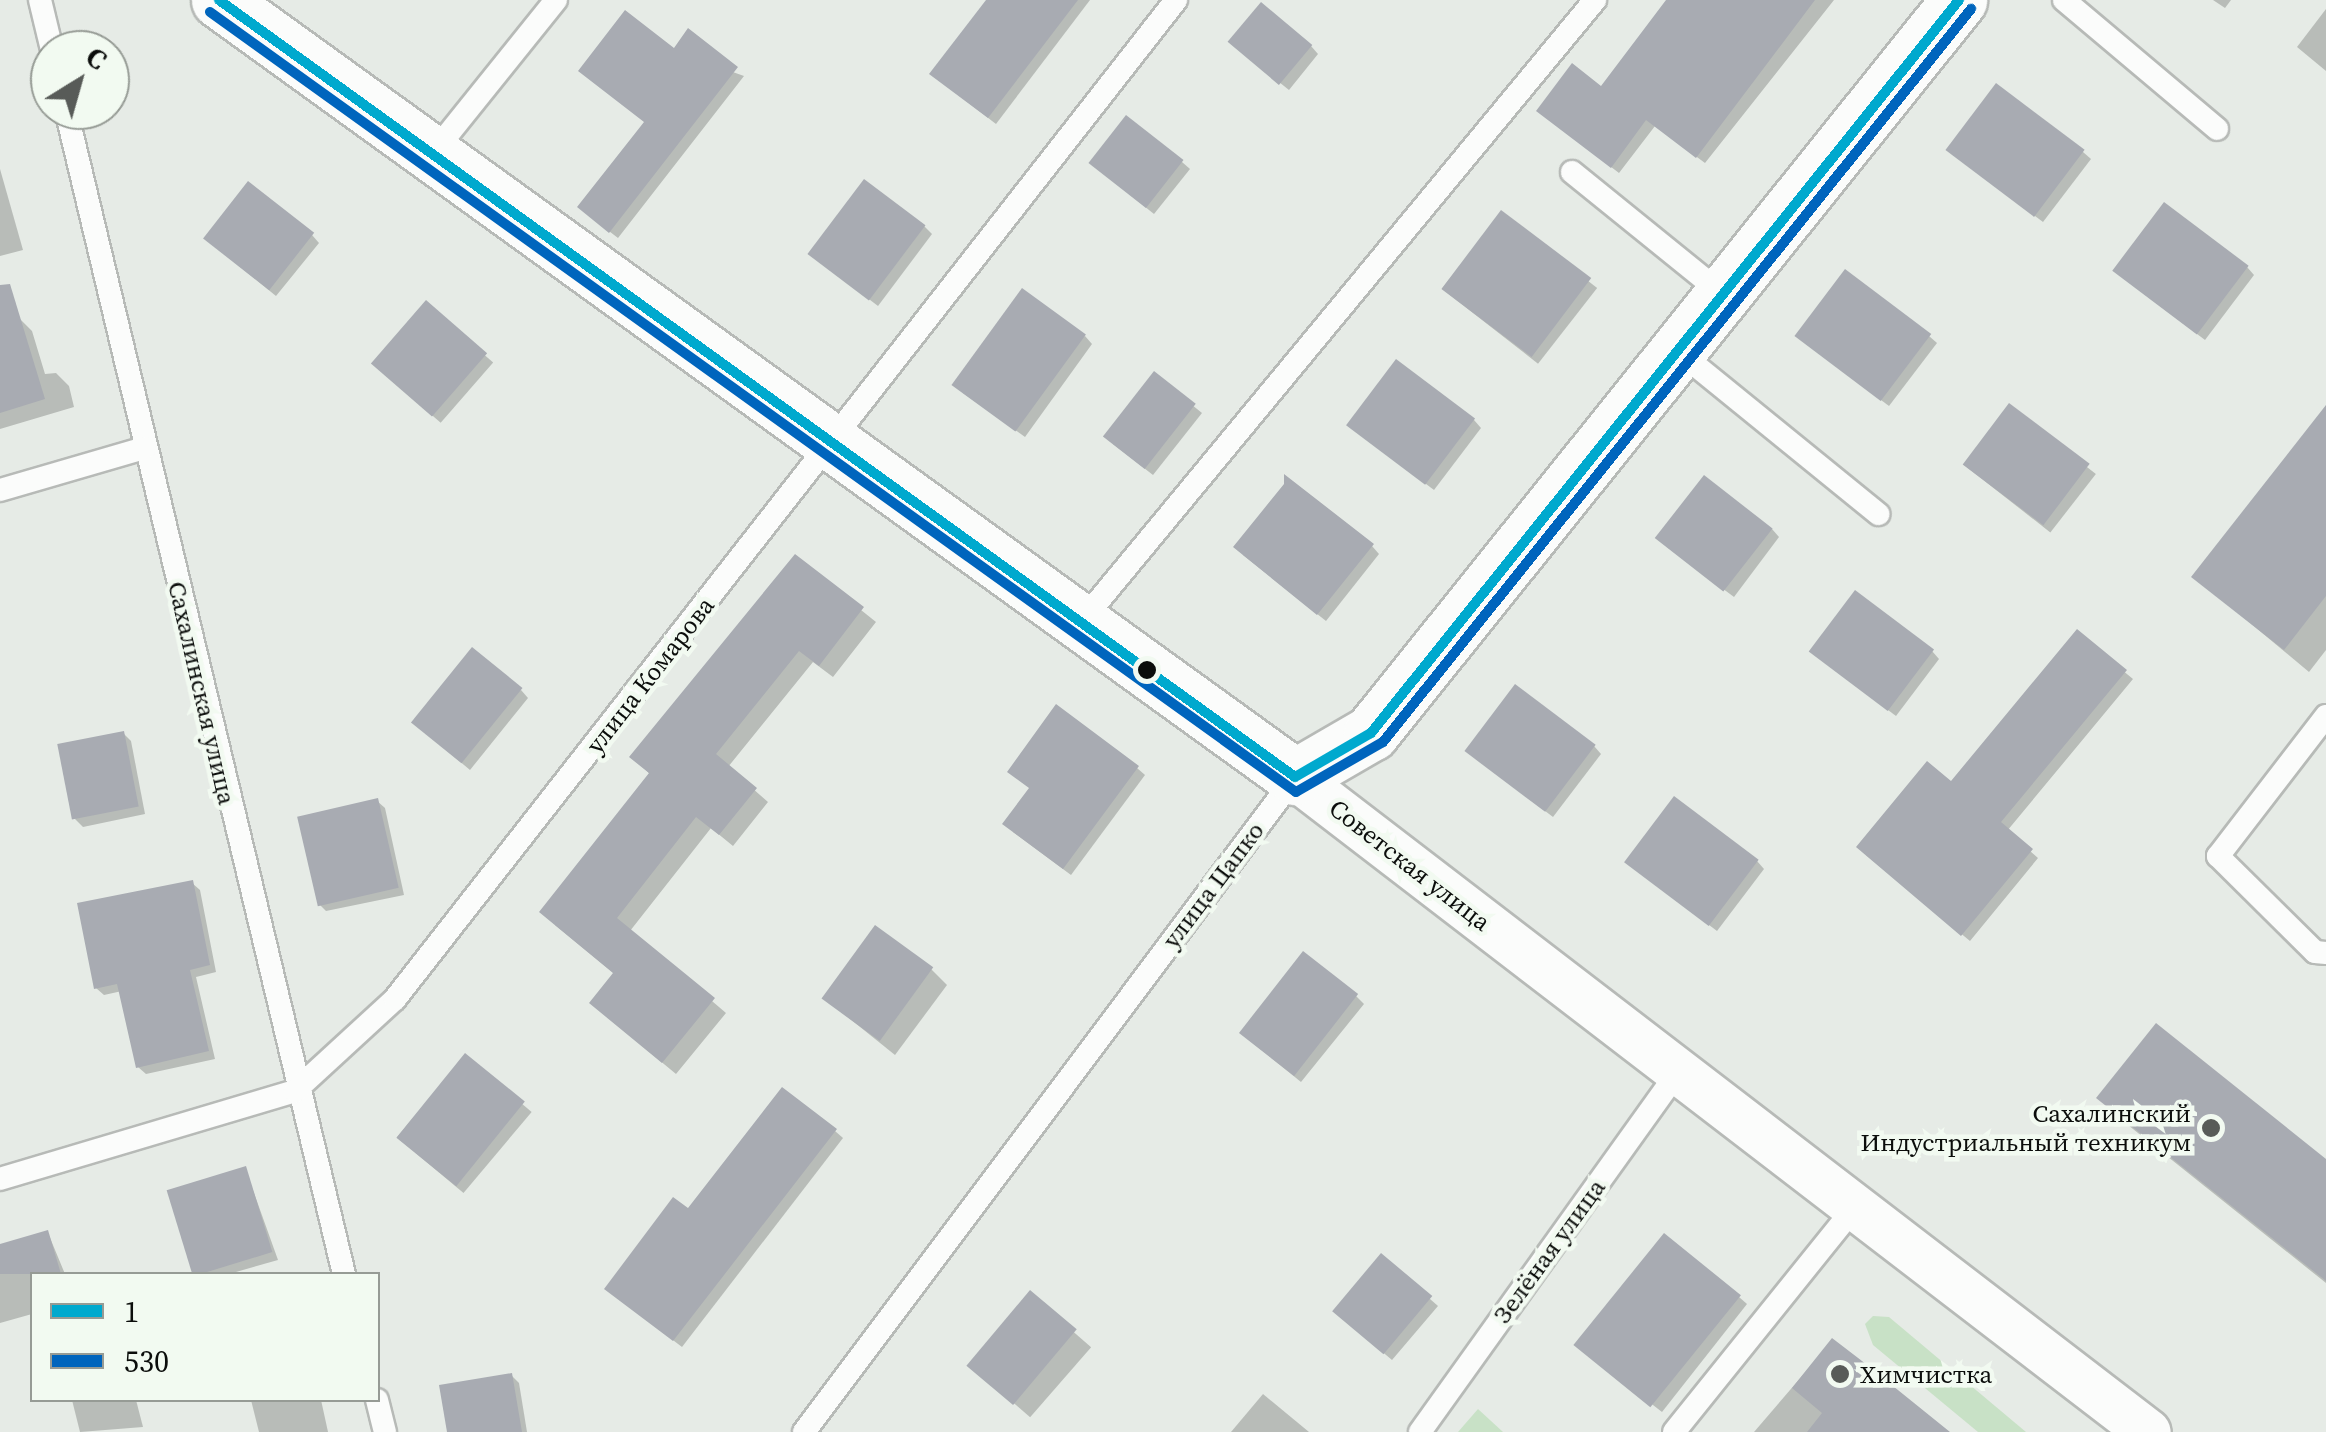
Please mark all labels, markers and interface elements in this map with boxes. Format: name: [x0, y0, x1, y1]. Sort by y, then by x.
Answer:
north arrow: [30, 30, 130, 130]
text: С: [78, 37, 115, 78]
street label: Сахалинская улица: [162, 579, 242, 807]
street label: улица Комарова: [580, 591, 720, 759]
unlabelled marker: [1137, 660, 1157, 680]
street label: Советская улица: [1323, 793, 1497, 937]
street label: улица Цапко: [1156, 816, 1270, 954]
place label: Сахалинский Индустриальный техникум: [1860, 1099, 2191, 1158]
marker: Сахалинский Индустриальный техникум: [2200, 1117, 2222, 1139]
street label: Зелёная улица: [1487, 1173, 1611, 1329]
legend: [30, 1272, 380, 1402]
text: 1: [124, 1291, 139, 1332]
text: 530: [124, 1341, 169, 1382]
place label: Химчистка: [1860, 1359, 1992, 1389]
marker: Химчистка: [1829, 1363, 1851, 1385]

